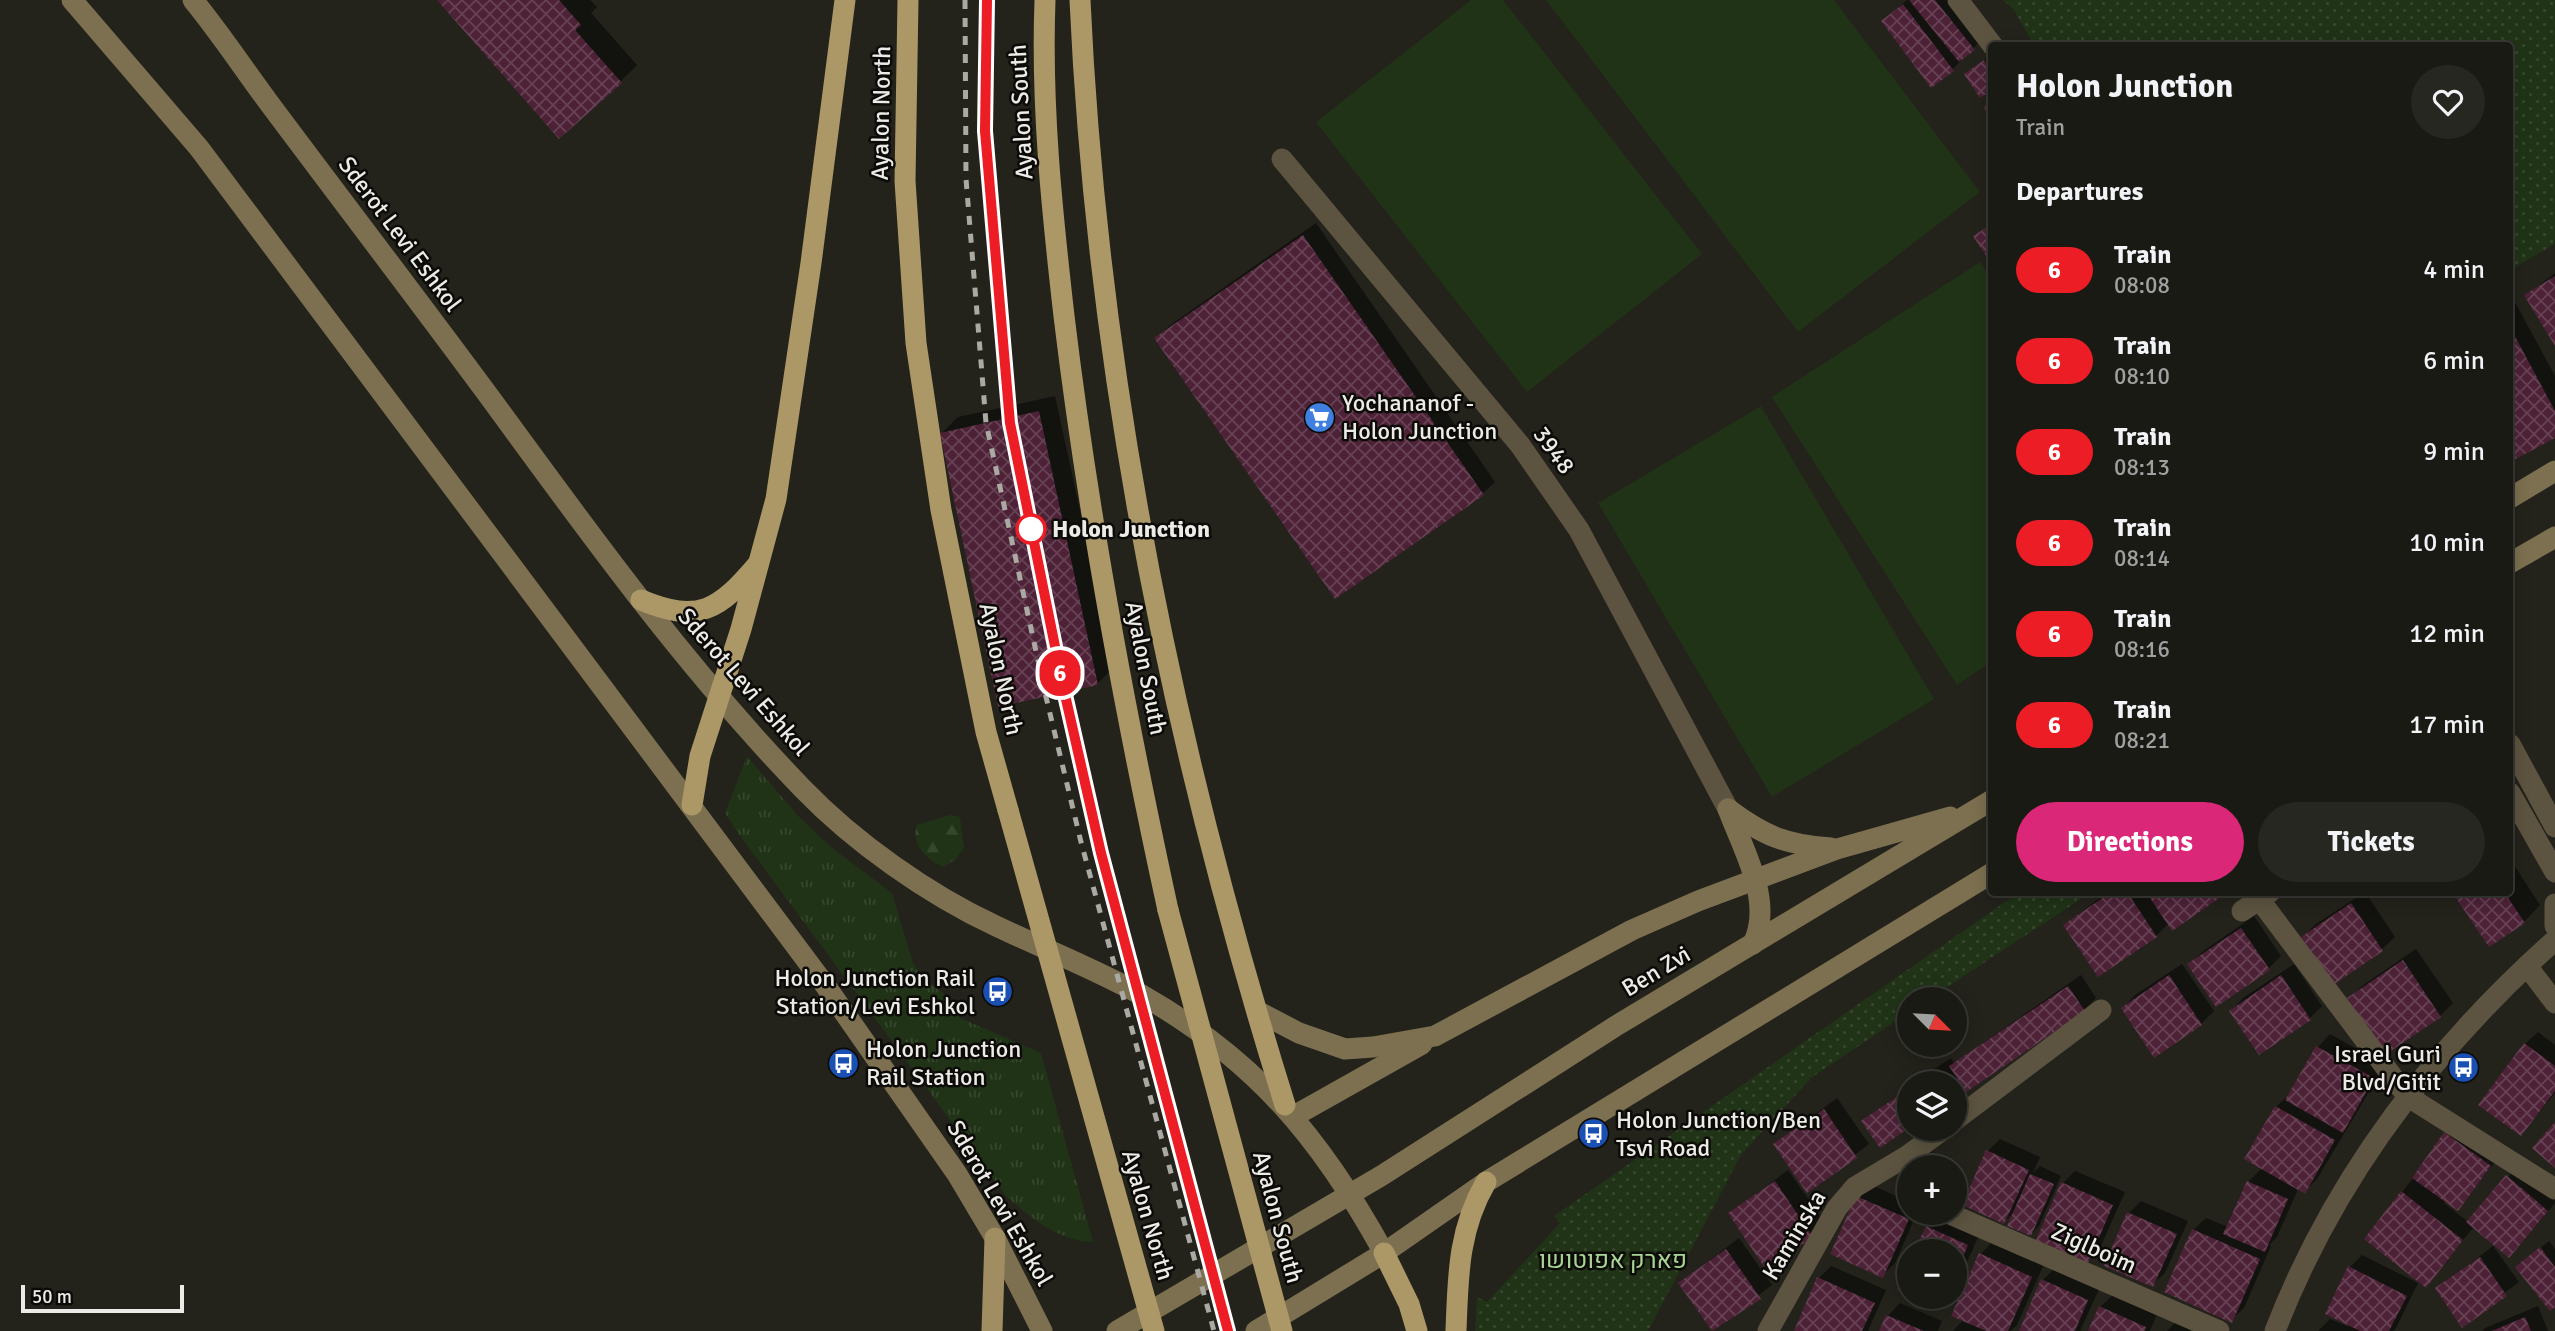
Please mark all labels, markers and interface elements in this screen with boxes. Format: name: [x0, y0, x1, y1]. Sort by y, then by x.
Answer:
street label: Ayalon South: [1002, 44, 1040, 180]
street label: Ayalon North: [865, 45, 897, 181]
button: heart: [2411, 65, 2485, 139]
text: Holon Junction: [2016, 66, 2233, 107]
text: Train: [2016, 113, 2065, 142]
street label: Sderot Levi Eshkol: [332, 150, 468, 318]
text: Departures: [2016, 176, 2143, 208]
text: Train: [2114, 239, 2172, 271]
text: 4 min: [2423, 254, 2485, 286]
text: 6: [2048, 255, 2061, 285]
text: 08:08: [2114, 271, 2170, 300]
text: Train: [2114, 330, 2172, 362]
text: 6 min: [2423, 345, 2485, 377]
text: 6: [2048, 346, 2061, 376]
text: 08:10: [2114, 362, 2170, 391]
place label: Yochananof - Holon Junction: [1342, 388, 1497, 446]
supermarket icon: Yochananof - Holon Junction: [1302, 400, 1336, 434]
street label: 3948: [1527, 420, 1581, 480]
text: Train: [2114, 421, 2172, 453]
text: 9 min: [2423, 436, 2485, 468]
text: 6: [2048, 437, 2061, 467]
text: 08:13: [2114, 453, 2170, 482]
text: Train: [2114, 512, 2172, 544]
marker: Holon Junction: [1016, 514, 1046, 544]
place label: Holon Junction: [1052, 514, 1210, 544]
text: 10 min: [2409, 527, 2485, 559]
text: 6: [2048, 528, 2061, 558]
text: 08:14: [2114, 544, 2170, 573]
street label: Ayalon South: [1118, 599, 1174, 737]
street label: Ayalon North: [972, 600, 1030, 738]
street label: Sderot Levi Eshkol: [671, 602, 817, 762]
text: Train: [2114, 603, 2172, 635]
text: 12 min: [2409, 618, 2485, 650]
text: 6: [2048, 619, 2061, 649]
text: 08:16: [2114, 635, 2170, 664]
line badge: 6: [1037, 650, 1083, 696]
text: 6: [1054, 658, 1066, 688]
text: Train: [2114, 694, 2172, 726]
text: 17 min: [2409, 709, 2485, 741]
text: 6: [2048, 710, 2061, 740]
text: 08:21: [2114, 726, 2170, 755]
button: Directions: [2016, 802, 2244, 882]
button: Tickets: [2258, 802, 2485, 882]
street label: Ben Zvi: [1616, 939, 1696, 1003]
place label: Holon Junction Rail Station/Levi Eshkol: [774, 963, 975, 1021]
bus stop icon: Holon Junction Rail Station/Levi Eshkol: [981, 975, 1015, 1009]
north arrow: [1897, 987, 1967, 1057]
map controls: [1897, 987, 1967, 1309]
place label: Holon Junction Rail Station: [866, 1034, 1021, 1092]
place label: Israel Guri Blvd/Gitit: [2334, 1039, 2441, 1097]
bus stop icon: Holon Junction Rail Station: [826, 1046, 860, 1080]
bus stop icon: Israel Guri Blvd/Gitit: [2447, 1051, 2481, 1085]
button: layers: [1897, 1071, 1967, 1141]
place label: Holon Junction/Ben Tsvi Road: [1616, 1105, 1821, 1163]
street label: Sderot Levi Eshkol: [940, 1115, 1060, 1291]
bus stop icon: Holon Junction/Ben Tsvi Road: [1576, 1117, 1610, 1151]
street label: Ayalon North: [1115, 1146, 1181, 1284]
street label: Ayalon South: [1246, 1148, 1310, 1286]
button: +: [1897, 1155, 1967, 1225]
street label: Kaminska: [1755, 1184, 1833, 1286]
street label: Ziglboim: [2047, 1216, 2141, 1280]
button: −: [1897, 1239, 1967, 1309]
park label: פארק אפוטושו: [1539, 1245, 1687, 1275]
scale bar: [21, 1282, 184, 1314]
text: 50 m: [32, 1285, 72, 1309]

